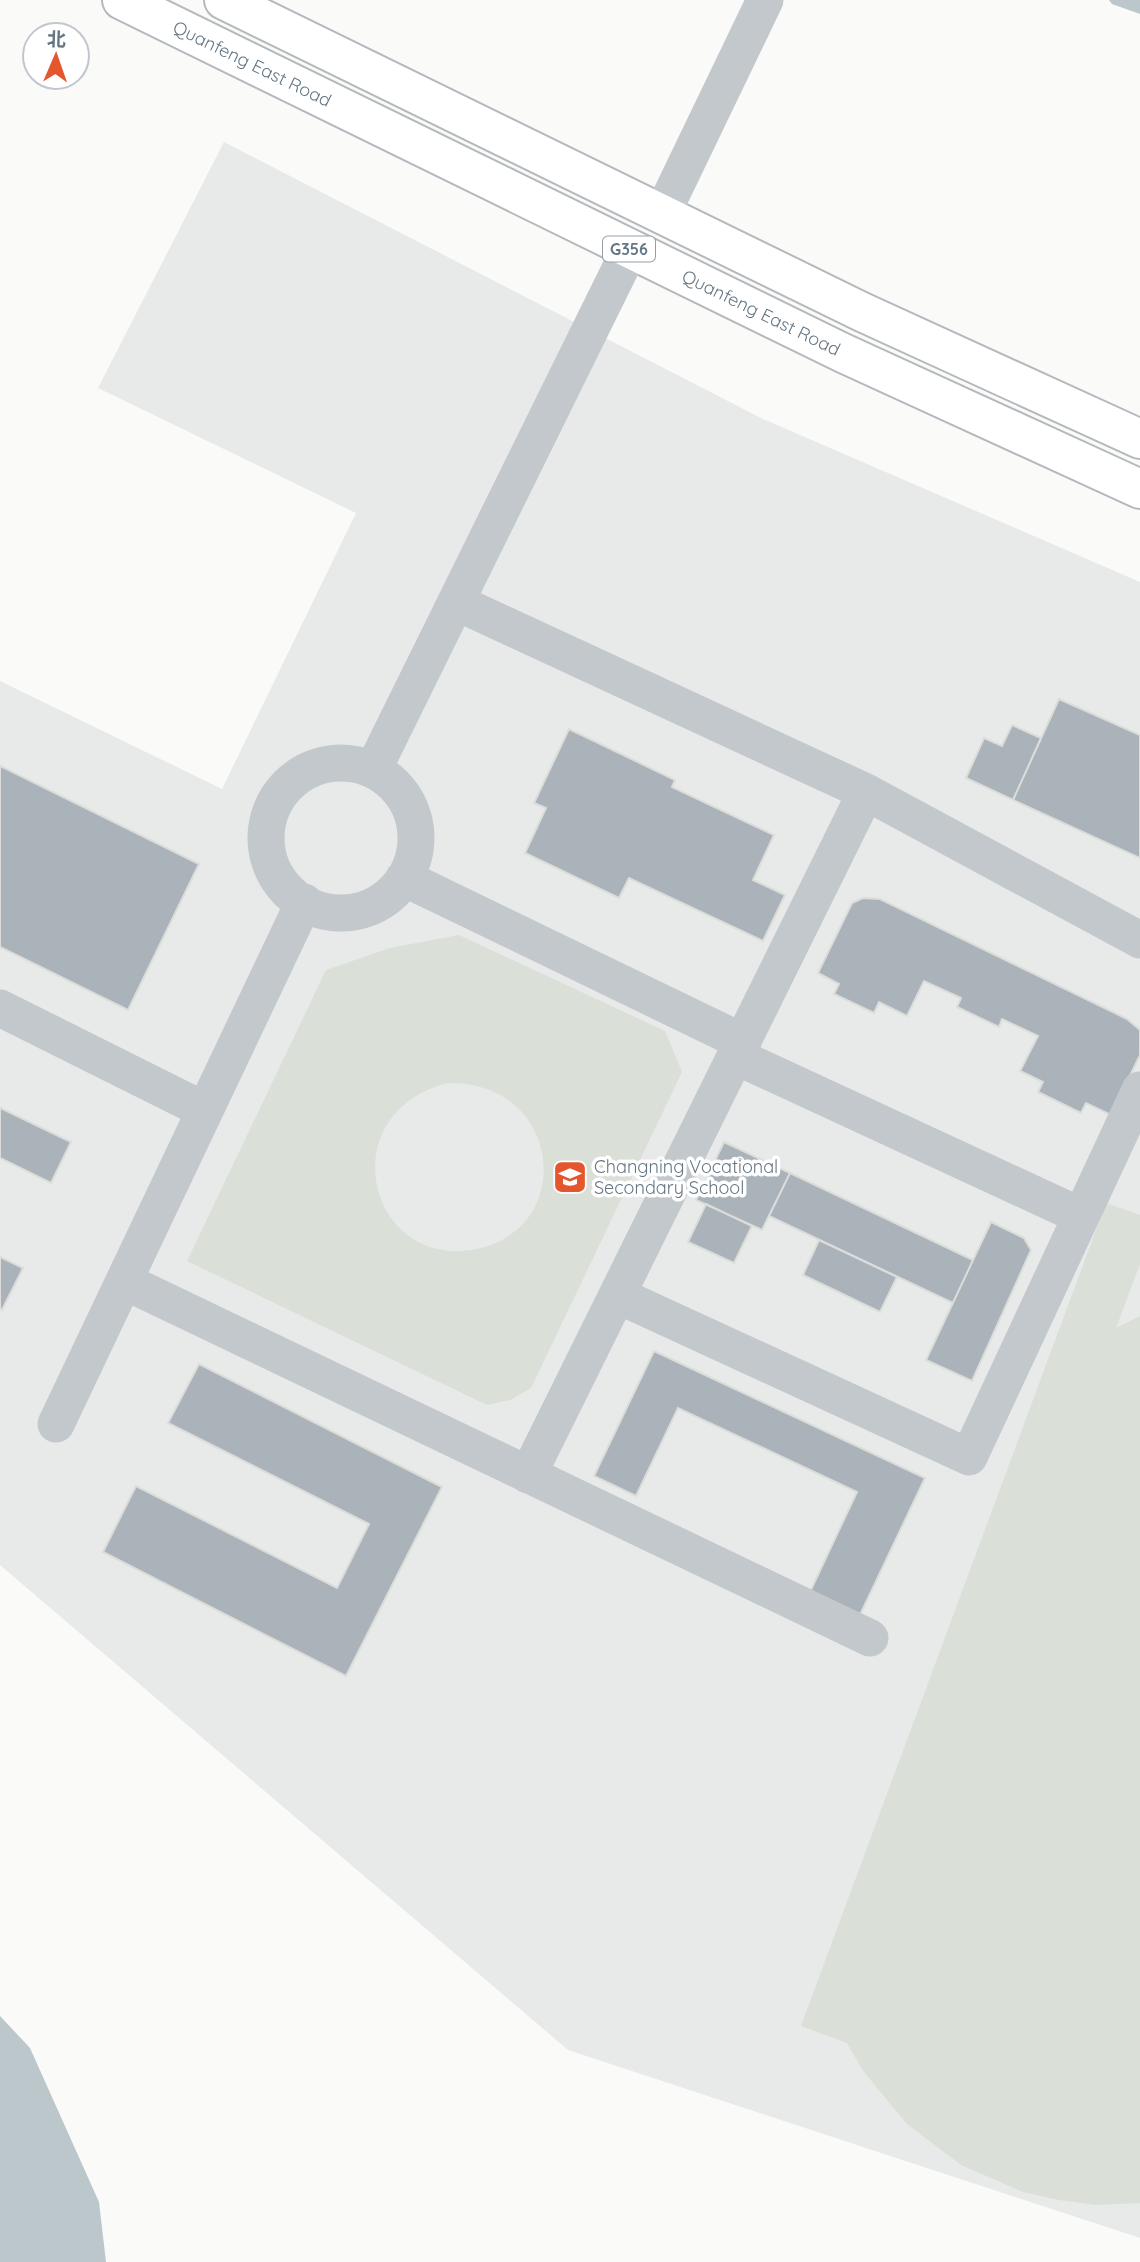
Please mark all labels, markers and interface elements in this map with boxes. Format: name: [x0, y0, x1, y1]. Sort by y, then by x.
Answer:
street label: Quanfeng East Road: [169, 15, 335, 112]
north arrow: [21, 21, 91, 91]
text: 北: [47, 27, 67, 51]
road number: G356: [603, 236, 655, 262]
street label: Quanfeng East Road: [678, 264, 844, 361]
place label: Changning Vocational Secondary School: [594, 1155, 778, 1199]
school or university icon: Changning Vocational Secondary School: [551, 1158, 589, 1196]

